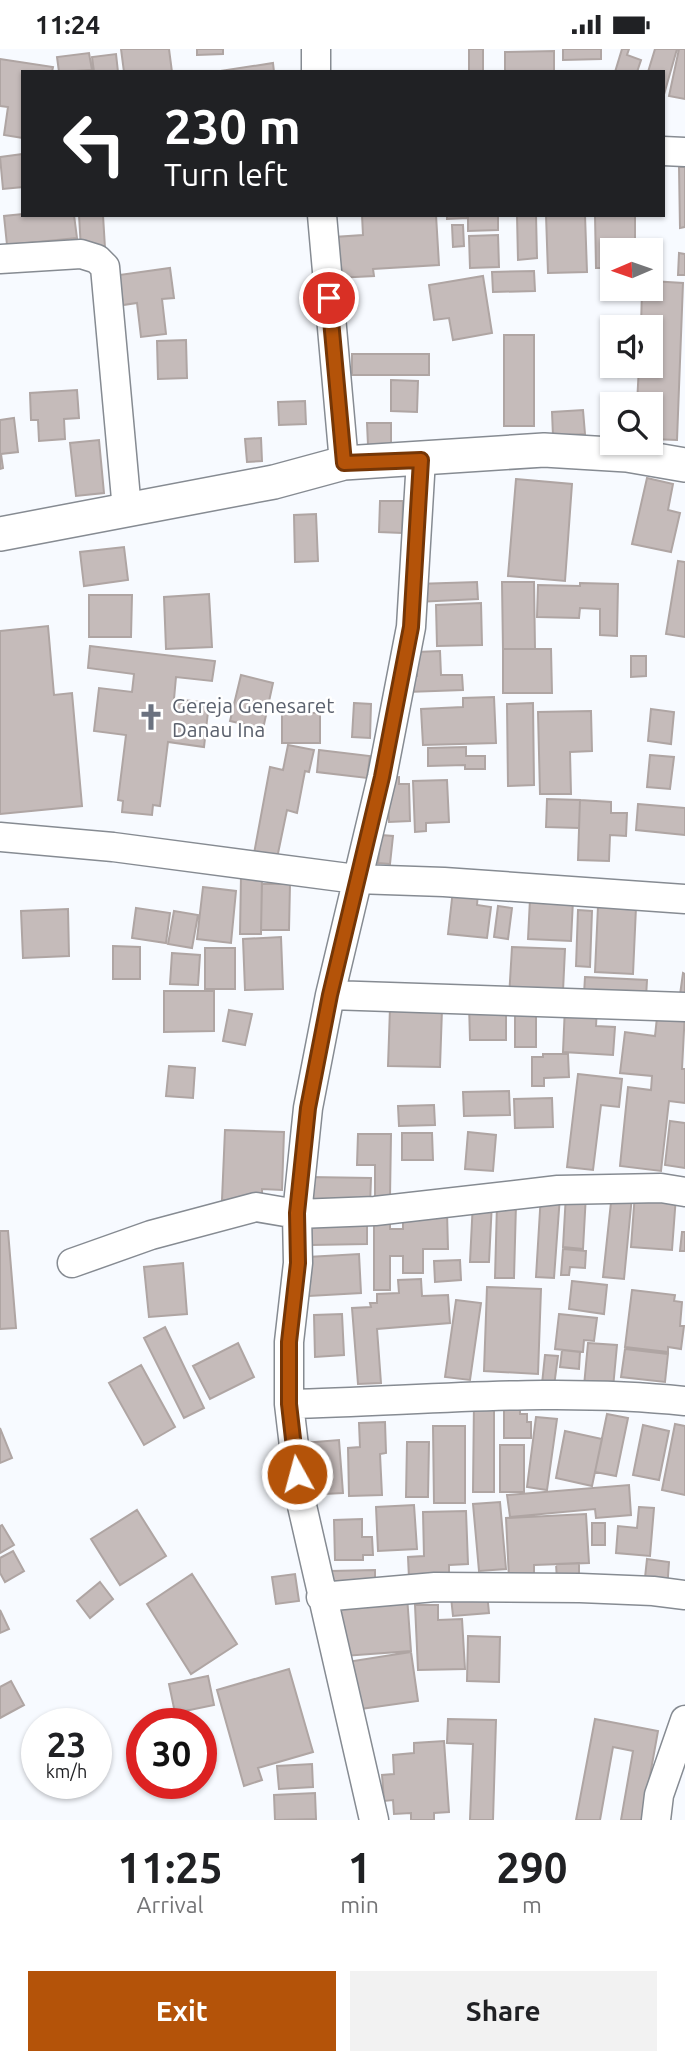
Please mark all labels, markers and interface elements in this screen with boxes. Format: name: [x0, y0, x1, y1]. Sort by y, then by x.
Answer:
text: 11:24: [35, 10, 100, 39]
icon: left: [49, 98, 140, 189]
text: 230 m: [164, 98, 301, 153]
text: Turn left: [164, 156, 288, 192]
north arrow: [600, 238, 663, 301]
map controls: [600, 238, 663, 455]
pin: [299, 268, 359, 328]
icon: arrive: [310, 279, 348, 317]
button: sound: [600, 315, 663, 378]
button: search: [600, 392, 663, 455]
place label: Gereja Genesaret Danau Ina: [172, 693, 335, 741]
church icon: Gereja Genesaret Danau Ina: [136, 702, 166, 732]
position arrow: [260, 1437, 334, 1511]
speed limit sign: 30: [126, 1708, 217, 1799]
text: 23: [47, 1724, 86, 1764]
text: km/h: [46, 1761, 87, 1781]
text: 11:25: [118, 1844, 223, 1891]
text: 1: [348, 1844, 371, 1891]
text: 290: [496, 1844, 567, 1891]
text: Arrival: [137, 1892, 204, 1917]
text: min: [340, 1892, 379, 1917]
text: m: [522, 1892, 542, 1917]
button: Exit: [28, 1971, 336, 2051]
button: Share: [350, 1971, 657, 2051]

